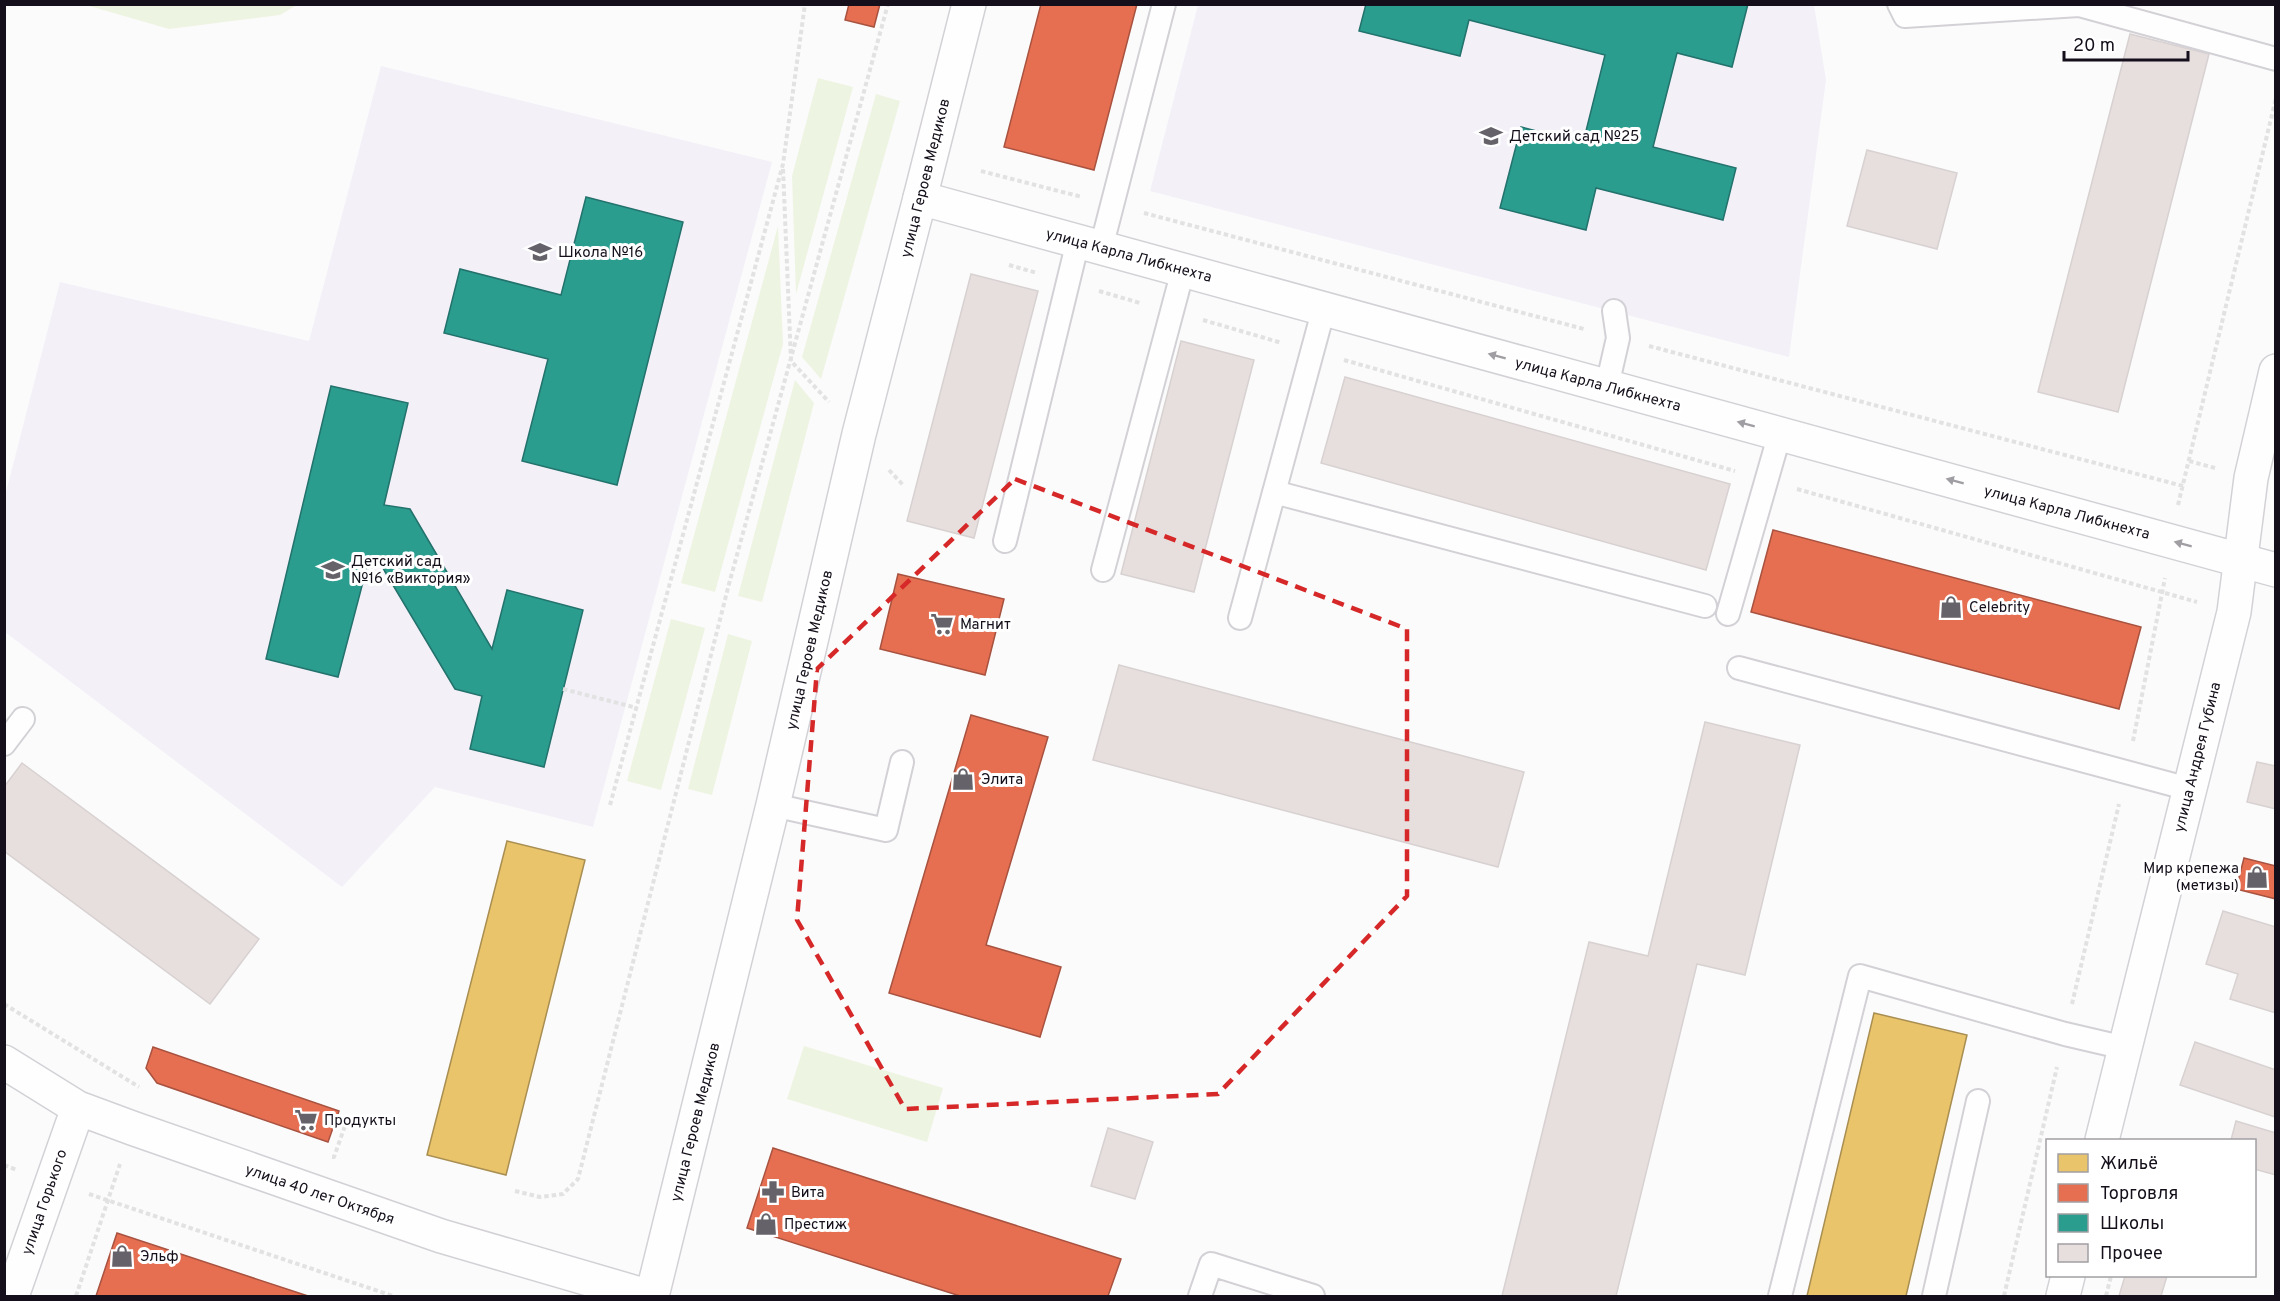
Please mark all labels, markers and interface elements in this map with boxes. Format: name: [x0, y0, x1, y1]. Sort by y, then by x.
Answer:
scale bar: [2064, 24, 2188, 62]
text: 20 m: [2073, 35, 2115, 58]
street label: улица Героев Медиков: [897, 97, 955, 260]
school or university icon: Детский сад №25: [1478, 123, 1504, 149]
place label: Детский сад №25: [1509, 128, 1639, 147]
street label: улица Карла Либкнехта: [1044, 225, 1214, 288]
school or university icon: Школа №16: [527, 239, 553, 265]
place label: Школа №16: [558, 244, 643, 263]
one-way arrow: [1488, 351, 1506, 360]
street label: улица Карла Либкнехта: [1513, 354, 1683, 417]
one-way arrow: [1737, 419, 1755, 428]
one-way arrow: [1946, 476, 1964, 485]
street label: улица Карла Либкнехта: [1982, 482, 2152, 545]
one-way arrow: [2174, 538, 2192, 548]
place label: Детский сад №16 «Виктория»: [351, 553, 471, 589]
school or university icon: Детский сад №16 «Виктория»: [320, 557, 346, 583]
street label: улица Героев Медиков: [783, 569, 838, 732]
shop icon: Celebrity: [1938, 594, 1964, 620]
place label: Celebrity: [1969, 599, 2030, 618]
supermarket icon: Магнит: [929, 611, 955, 637]
place label: Магнит: [960, 616, 1011, 635]
street label: улица Андрея Губина: [2171, 680, 2226, 834]
shop icon: Элита: [950, 766, 976, 792]
place label: Элита: [981, 771, 1023, 790]
place label: Мир крепежа (метизы): [2143, 860, 2239, 896]
shop icon: Мир крепежа (метизы): [2244, 864, 2270, 890]
street label: улица Героев Медиков: [667, 1041, 725, 1204]
supermarket icon: Продукты: [293, 1107, 319, 1133]
place label: Продукты: [324, 1112, 396, 1131]
legend: [2046, 1139, 2256, 1277]
street label: улица Горького: [18, 1147, 72, 1258]
text: Жильё: [2100, 1153, 2158, 1176]
street label: улица 40 лет Октября: [242, 1161, 397, 1230]
pharmacy icon: Вита: [760, 1179, 786, 1205]
text: Торговля: [2100, 1183, 2178, 1206]
place label: Вита: [791, 1184, 825, 1203]
shop icon: Престиж: [753, 1211, 779, 1237]
text: Школы: [2100, 1213, 2164, 1236]
place label: Престиж: [784, 1216, 848, 1235]
shop icon: Эльф: [109, 1243, 135, 1269]
text: Прочее: [2100, 1243, 2163, 1266]
place label: Эльф: [140, 1248, 179, 1267]

